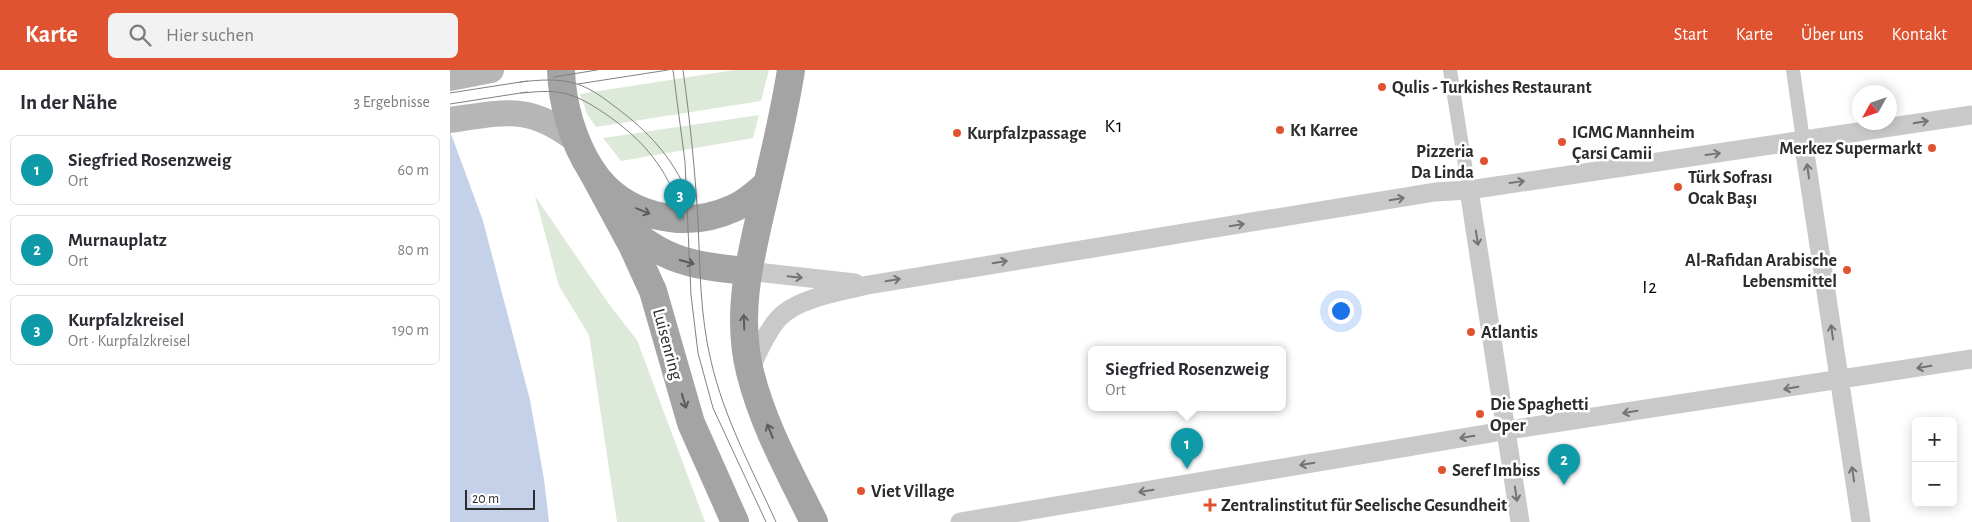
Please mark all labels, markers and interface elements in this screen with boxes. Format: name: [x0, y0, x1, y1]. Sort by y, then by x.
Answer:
search box: [108, 13, 458, 58]
icon: search: [126, 21, 154, 49]
text: Karte: [25, 23, 78, 47]
text: Hier suchen: [166, 26, 254, 45]
text: Start: [1674, 26, 1708, 44]
text: Karte: [1736, 26, 1773, 44]
text: Über uns: [1801, 26, 1864, 44]
text: Kontakt: [1892, 26, 1947, 44]
place label: Qulis - Turkishes Restaurant: [1392, 79, 1592, 97]
marker: Qulis - Turkishes Restaurant: [1376, 81, 1388, 93]
north arrow: [1852, 85, 1897, 130]
text: In der Nähe: [20, 92, 117, 113]
text: 3 Ergebnisse: [353, 94, 430, 110]
district label: K1: [1105, 117, 1123, 136]
one-way arrow: [1912, 117, 1928, 127]
place label: K1 Karree: [1290, 122, 1358, 140]
marker: K1 Karree: [1274, 124, 1286, 136]
place label: IGMG Mannheim Çarsi Camii: [1572, 124, 1695, 163]
place label: Kurpfalzpassage: [967, 125, 1086, 143]
marker: Kurpfalzpassage: [951, 127, 963, 139]
marker: IGMG Mannheim Çarsi Camii: [1556, 136, 1568, 148]
place label: Merkez Supermarkt: [1779, 140, 1922, 158]
marker: Merkez Supermarkt: [1926, 142, 1938, 154]
place label: Pizzeria Da Linda: [1411, 143, 1474, 182]
one-way arrow: [1704, 148, 1720, 158]
text: Siegfried Rosenzweig: [68, 151, 231, 170]
marker: Pizzeria Da Linda: [1478, 155, 1490, 167]
text: 1: [34, 162, 40, 178]
text: 60 m: [398, 162, 429, 178]
one-way arrow: [1803, 164, 1813, 180]
place label: Türk Sofrası Ocak Başı: [1688, 169, 1772, 208]
text: Ort: [68, 173, 88, 189]
one-way arrow: [1509, 177, 1525, 187]
pin: 3: [664, 179, 696, 220]
marker: Türk Sofrası Ocak Başı: [1672, 181, 1684, 193]
one-way arrow: [1389, 193, 1405, 203]
one-way arrow: [635, 207, 650, 217]
one-way arrow: [1228, 219, 1244, 229]
one-way arrow: [1472, 230, 1482, 246]
text: Murnauplatz: [68, 231, 167, 250]
text: 2: [33, 242, 41, 258]
text: 80 m: [398, 242, 429, 258]
place label: Al-Rafidan Arabische Lebensmittel: [1685, 252, 1837, 291]
text: Ort: [68, 253, 88, 269]
one-way arrow: [992, 257, 1008, 267]
one-way arrow: [678, 258, 694, 268]
marker: Al-Rafidan Arabische Lebensmittel: [1841, 264, 1853, 276]
one-way arrow: [787, 272, 803, 282]
one-way arrow: [885, 275, 901, 285]
district label: I2: [1642, 278, 1658, 297]
your location: [1328, 298, 1354, 324]
street label: Luisenring: [649, 307, 685, 382]
text: Kurpfalzkreisel: [68, 311, 184, 330]
one-way arrow: [740, 314, 749, 330]
text: 3: [34, 322, 40, 338]
text: 190 m: [392, 322, 429, 338]
place label: Atlantis: [1481, 324, 1538, 342]
one-way arrow: [1826, 324, 1836, 340]
marker: Atlantis: [1465, 326, 1477, 338]
text: Ort · Kurpfalzkreisel: [68, 333, 190, 349]
popup: [1088, 346, 1286, 411]
text: Siegfried Rosenzweig: [1105, 360, 1269, 379]
one-way arrow: [1916, 362, 1932, 372]
text: Ort: [1105, 382, 1126, 398]
one-way arrow: [1783, 383, 1799, 393]
one-way arrow: [680, 393, 690, 409]
place label: Die Spaghetti Oper: [1490, 396, 1589, 435]
one-way arrow: [1622, 407, 1638, 417]
marker: Die Spaghetti Oper: [1474, 408, 1486, 420]
map controls: [1912, 417, 1957, 507]
button: +: [1912, 417, 1957, 462]
one-way arrow: [765, 424, 774, 439]
pin: 1: [1171, 428, 1203, 469]
one-way arrow: [1459, 433, 1475, 443]
pin: 2: [1548, 444, 1580, 485]
one-way arrow: [1299, 460, 1315, 470]
place label: Seref Imbiss: [1452, 462, 1540, 480]
button: −: [1912, 462, 1957, 507]
marker: Seref Imbiss: [1436, 464, 1448, 476]
one-way arrow: [1848, 466, 1858, 482]
place label: Viet Village: [871, 483, 954, 501]
marker: Viet Village: [855, 485, 867, 497]
one-way arrow: [1511, 485, 1521, 501]
one-way arrow: [1139, 486, 1155, 496]
scale bar: [465, 487, 535, 510]
text: 20 m: [472, 492, 499, 506]
place label: Zentralinstitut für Seelische Gesundheit: [1221, 497, 1507, 515]
marker: Zentralinstitut für Seelische Gesundheit: [1203, 498, 1217, 512]

